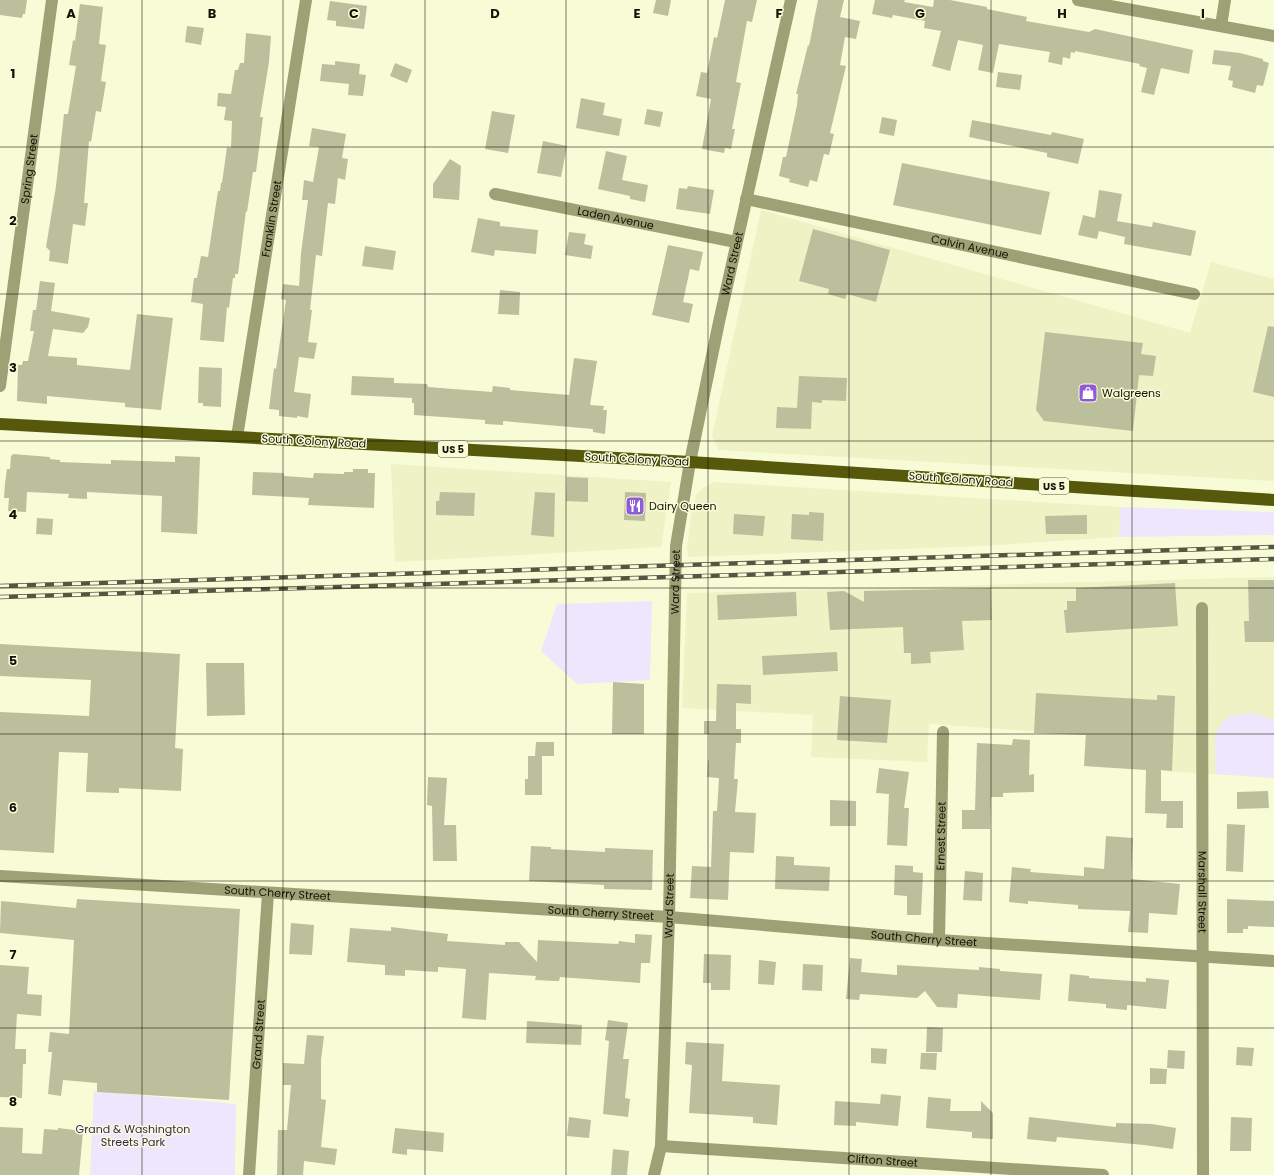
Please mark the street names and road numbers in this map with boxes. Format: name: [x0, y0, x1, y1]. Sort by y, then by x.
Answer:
street label: Spring Street: [17, 133, 42, 205]
street label: Franklin Street: [258, 179, 285, 258]
street label: Laden Avenue: [576, 203, 656, 234]
street label: Ward Street: [717, 230, 747, 297]
street label: Calvin Avenue: [930, 230, 1010, 263]
street label: South Colony Road: [261, 430, 367, 452]
road number: US 5: [438, 441, 468, 457]
street label: South Colony Road: [584, 448, 690, 470]
street label: South Colony Road: [908, 467, 1014, 491]
road number: US 5: [1039, 478, 1069, 494]
street label: Ward Street: [667, 549, 684, 615]
street label: Ernest Street: [932, 802, 950, 870]
street label: Marshall Street: [1194, 851, 1211, 933]
street label: Ward Street: [660, 873, 678, 939]
street label: South Cherry Street: [224, 882, 331, 904]
street label: South Cherry Street: [547, 902, 655, 924]
street label: South Cherry Street: [870, 926, 977, 950]
street label: Grand Street: [248, 999, 269, 1070]
street label: Clifton Street: [847, 1150, 918, 1171]

